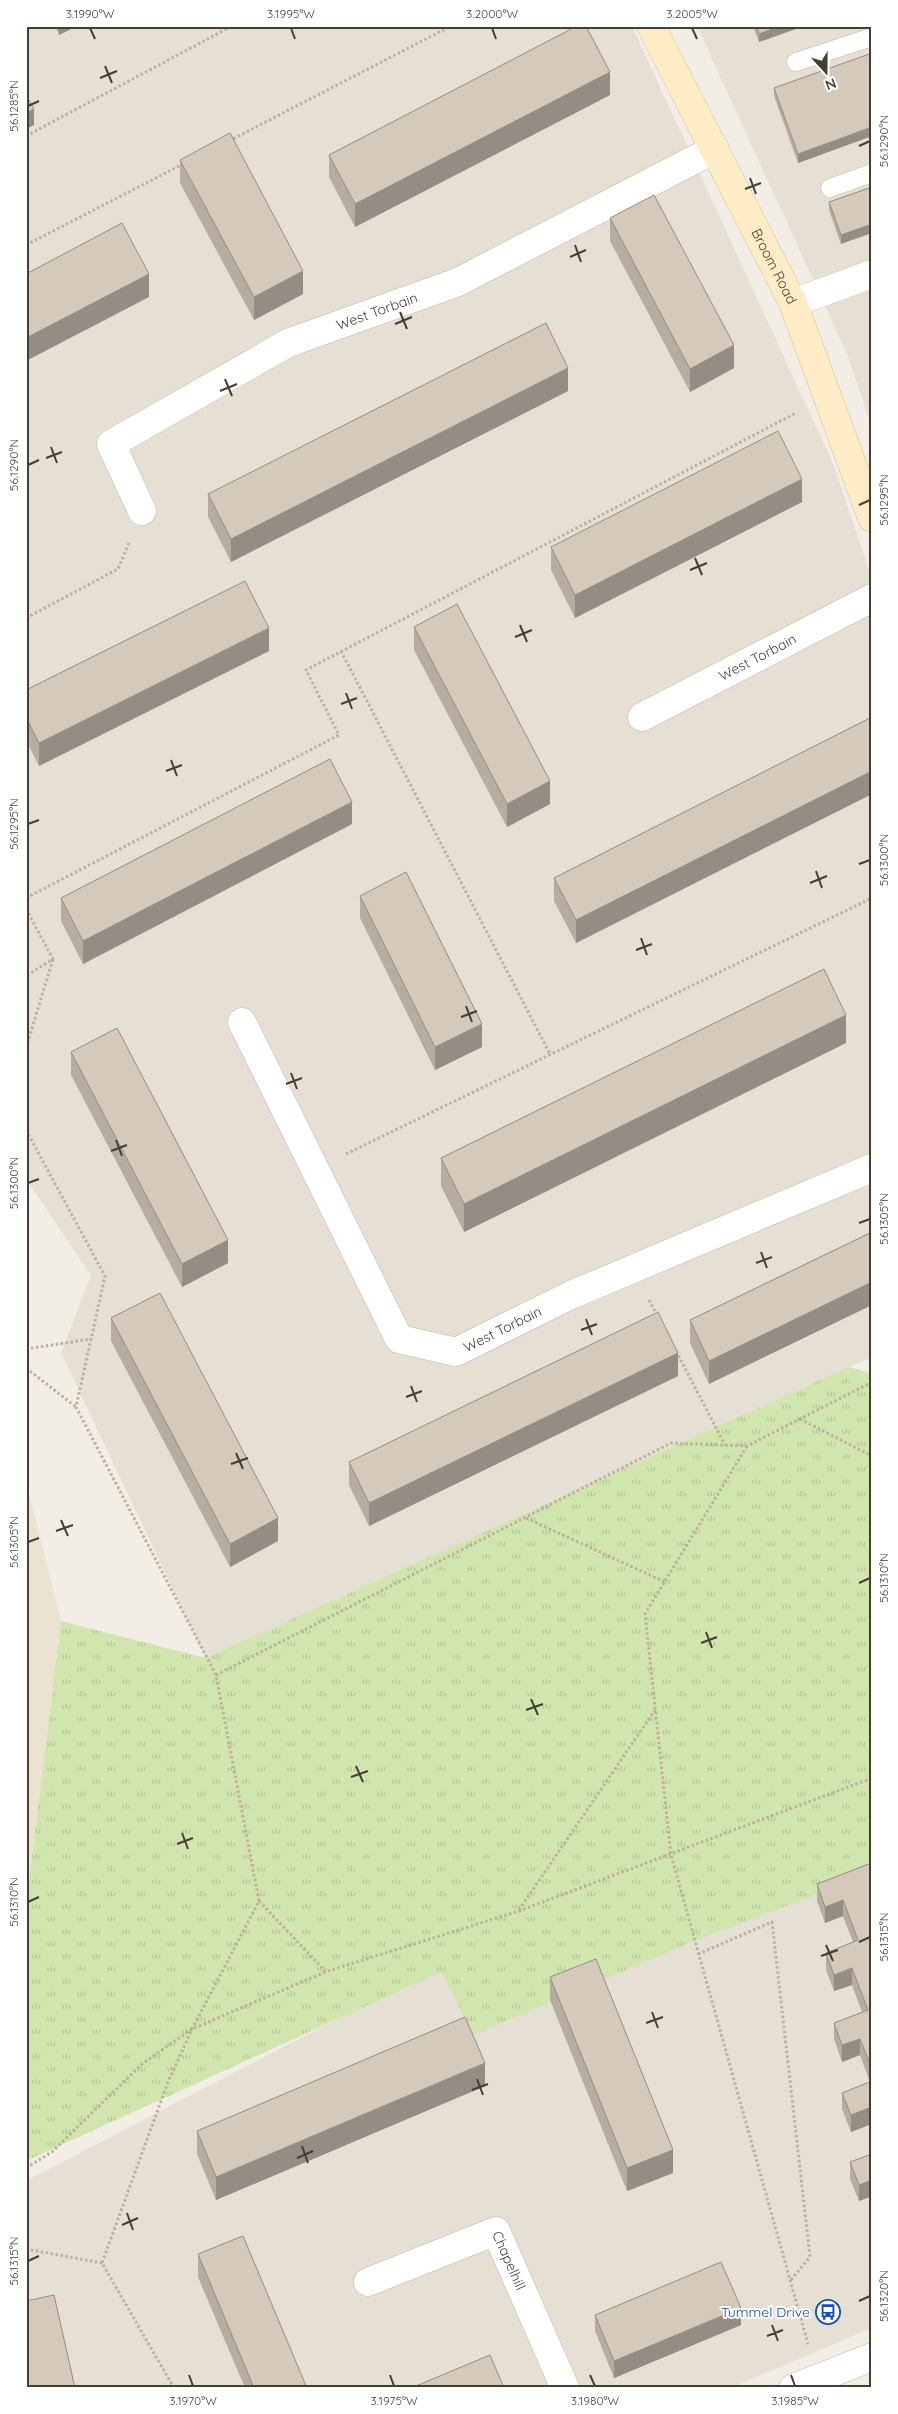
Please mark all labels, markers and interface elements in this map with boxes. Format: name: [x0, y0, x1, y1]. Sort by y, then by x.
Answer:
text: 3.1990°W: [66, 6, 115, 21]
text: 3.1995°W: [267, 6, 315, 21]
text: 3.2000°W: [466, 6, 518, 21]
text: 3.2005°W: [666, 6, 718, 21]
north arrow: [800, 48, 850, 98]
text: N: [823, 74, 839, 94]
text: 56.1285°N: [6, 80, 21, 132]
text: 56.1290°N: [876, 115, 891, 167]
street label: Broom Road: [747, 225, 801, 307]
street label: West Torbain: [334, 288, 420, 334]
text: 56.1290°N: [6, 439, 21, 491]
text: 56.1295°N: [876, 474, 891, 526]
street label: West Torbain: [716, 630, 799, 685]
text: 56.1295°N: [6, 798, 21, 850]
text: 56.1300°N: [876, 834, 891, 886]
text: 56.1300°N: [6, 1157, 21, 1209]
text: 56.1305°N: [876, 1193, 891, 1245]
street label: West Torbain: [460, 1302, 545, 1356]
text: 56.1305°N: [6, 1516, 21, 1568]
text: 56.1310°N: [876, 1553, 891, 1603]
text: 56.1310°N: [6, 1877, 21, 1927]
text: 56.1315°N: [876, 1912, 891, 1962]
street label: Chapelhill: [488, 2228, 530, 2293]
text: 56.1315°N: [6, 2236, 21, 2286]
text: 56.1320°N: [876, 2270, 891, 2322]
bus stop icon: Tummel Drive: [815, 2299, 841, 2325]
place label: Tummel Drive: [721, 2303, 810, 2321]
text: 3.1970°W: [169, 2393, 217, 2408]
text: 3.1975°W: [371, 2393, 418, 2408]
text: 3.1980°W: [571, 2393, 620, 2408]
text: 3.1985°W: [771, 2393, 819, 2408]

